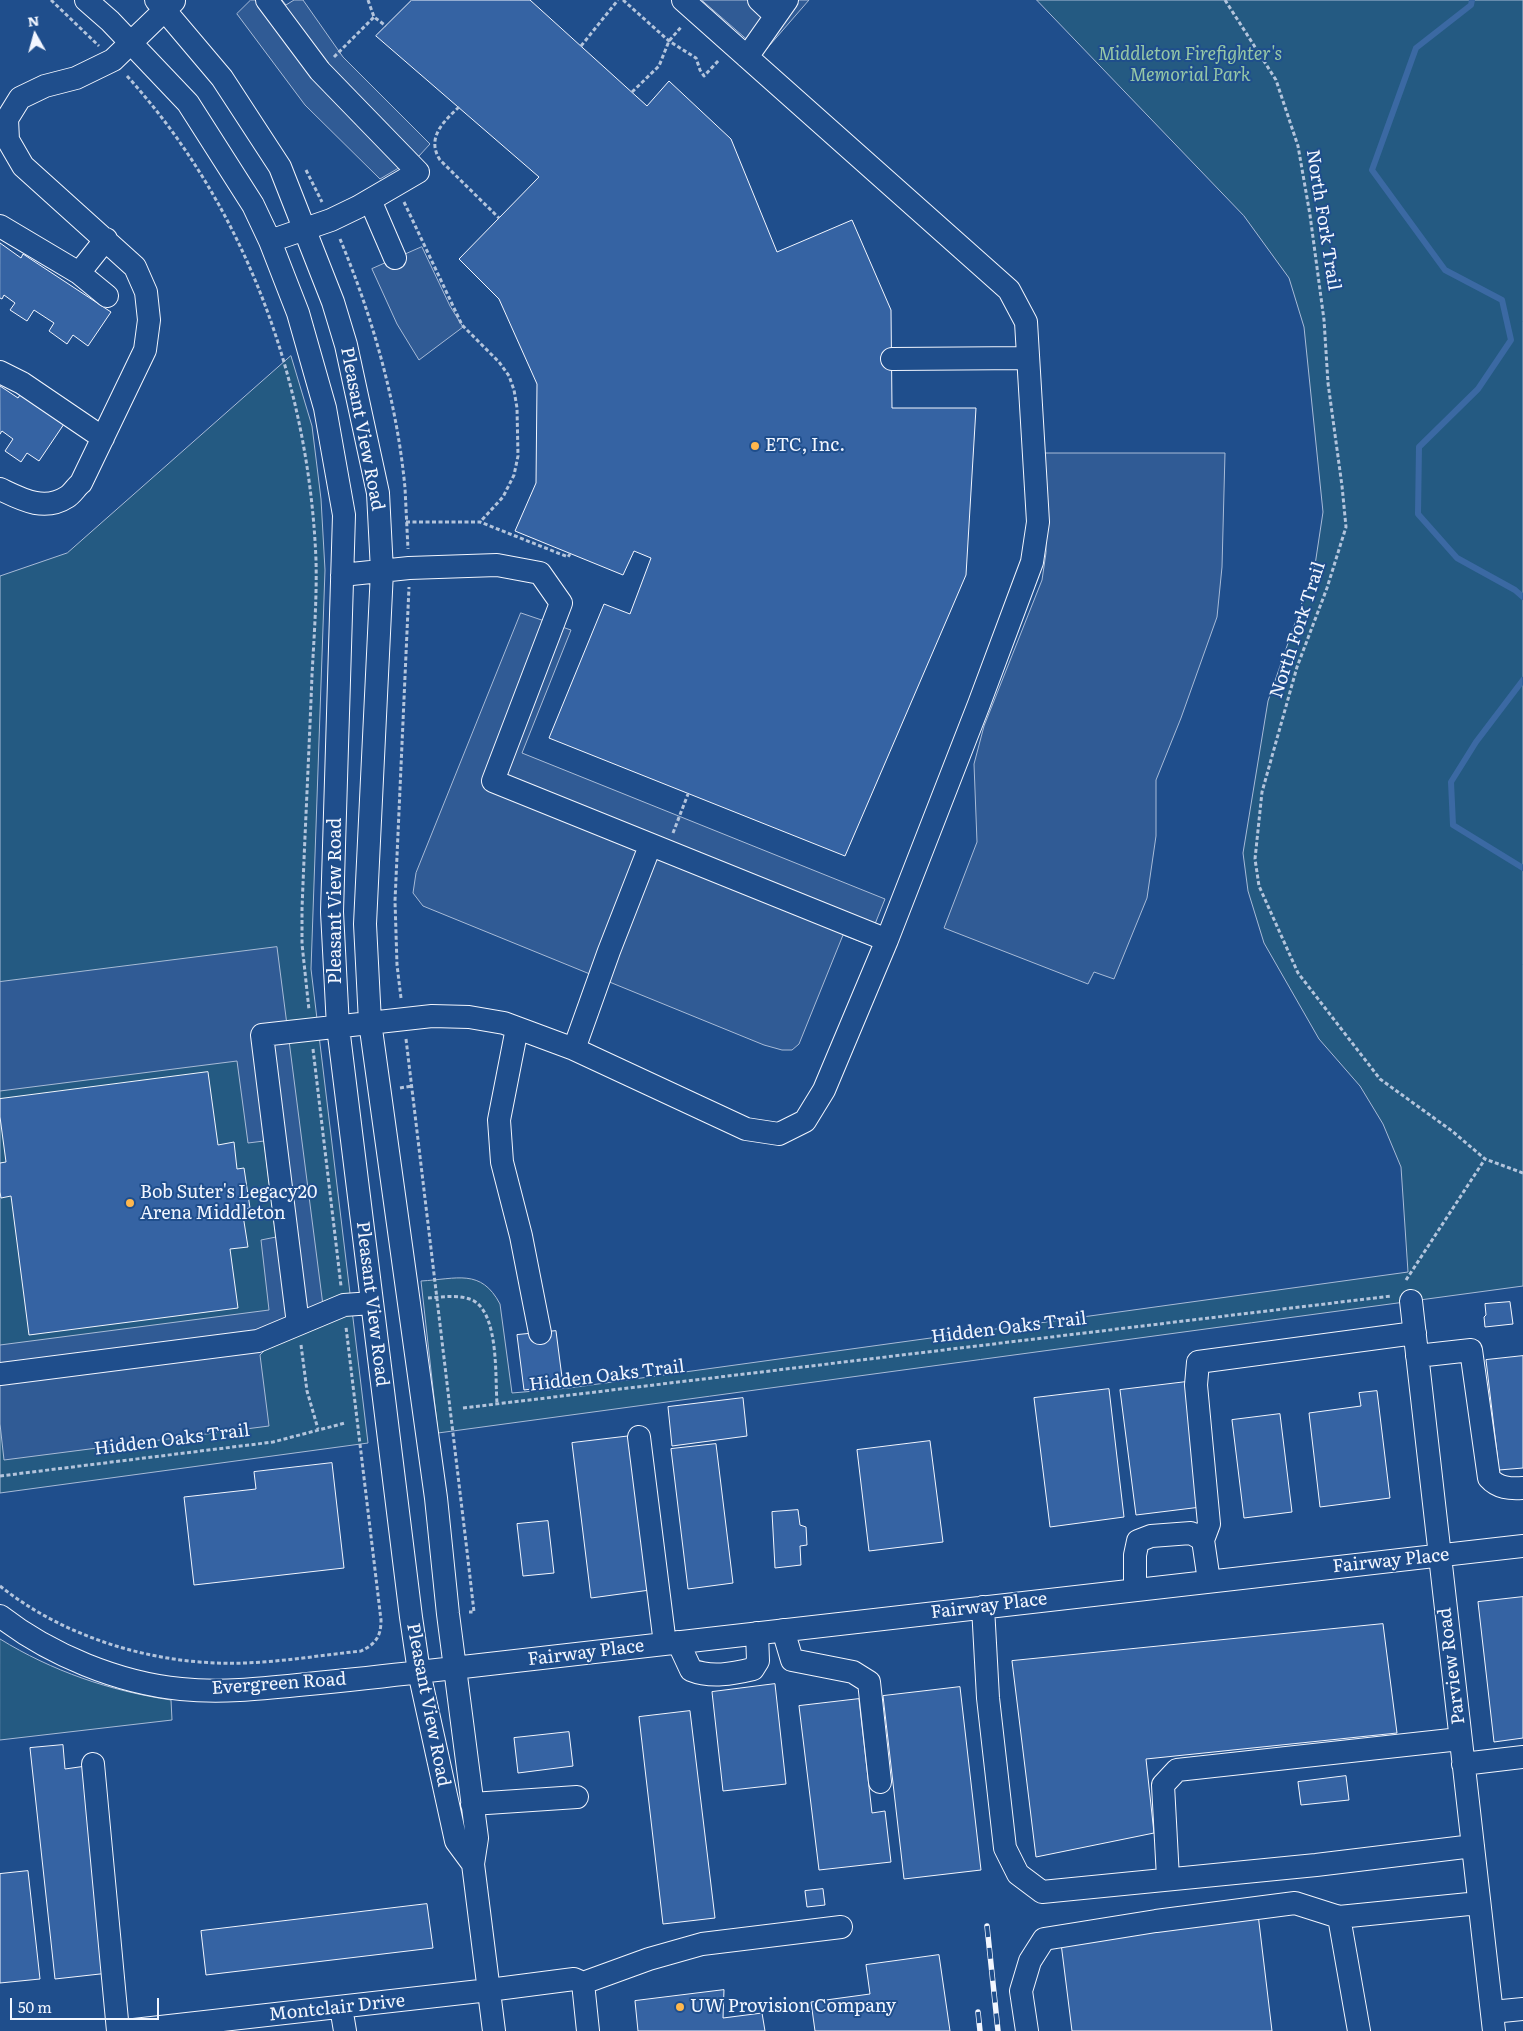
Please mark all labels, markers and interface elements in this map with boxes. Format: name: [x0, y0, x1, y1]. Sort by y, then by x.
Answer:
text: N: [26, 9, 40, 31]
north arrow: [10, 10, 60, 60]
park label: Middleton Firefighter's Memorial Park: [1098, 44, 1282, 86]
street label: North Fork Trail: [1301, 148, 1345, 292]
street label: Pleasant View Road: [336, 345, 388, 513]
place label: ETC, Inc.: [765, 435, 845, 457]
marker: ETC, Inc.: [749, 440, 761, 452]
street label: North Fork Trail: [1266, 559, 1330, 701]
street label: Pleasant View Road: [325, 818, 347, 984]
place label: Bob Suter's Legacy20 Arena Middleton: [140, 1182, 317, 1224]
marker: Bob Suter's Legacy20 Arena Middleton: [124, 1197, 136, 1209]
street label: Pleasant View Road: [351, 1220, 393, 1388]
street label: Hidden Oaks Trail: [930, 1308, 1088, 1348]
street label: Hidden Oaks Trail: [528, 1356, 686, 1396]
street label: Hidden Oaks Trail: [93, 1420, 251, 1460]
street label: Fairway Place: [1332, 1544, 1450, 1578]
street label: Fairway Place: [930, 1588, 1048, 1624]
street label: Parview Road: [1434, 1606, 1470, 1726]
street label: Pleasant View Road: [402, 1621, 454, 1789]
street label: Fairway Place: [527, 1635, 645, 1671]
street label: Evergreen Road: [211, 1669, 347, 1699]
scale bar: [12, 1988, 161, 2020]
street label: Montclair Drive: [268, 1990, 406, 2026]
text: 50 m: [18, 1995, 52, 2018]
place label: UW Provision Company: [690, 1996, 896, 2018]
marker: UW Provision Company: [674, 2001, 686, 2013]

